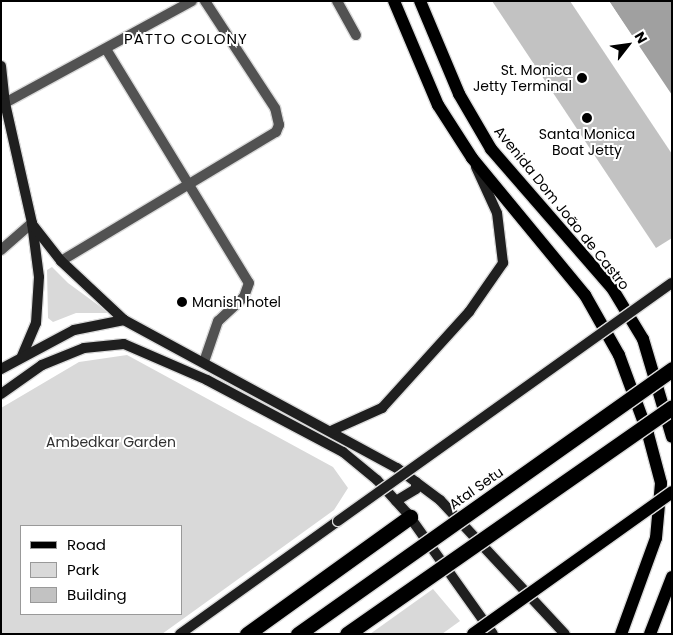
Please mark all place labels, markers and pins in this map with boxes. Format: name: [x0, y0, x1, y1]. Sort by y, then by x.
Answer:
place label: St. Monica Jetty Terminal: [473, 62, 572, 94]
marker: St. Monica Jetty Terminal: [576, 72, 588, 84]
marker: Santa Monica Boat Jetty: [581, 112, 593, 124]
place label: Santa Monica Boat Jetty: [539, 126, 635, 158]
place label: Manish hotel: [192, 294, 281, 310]
marker: Manish hotel: [176, 296, 188, 308]

